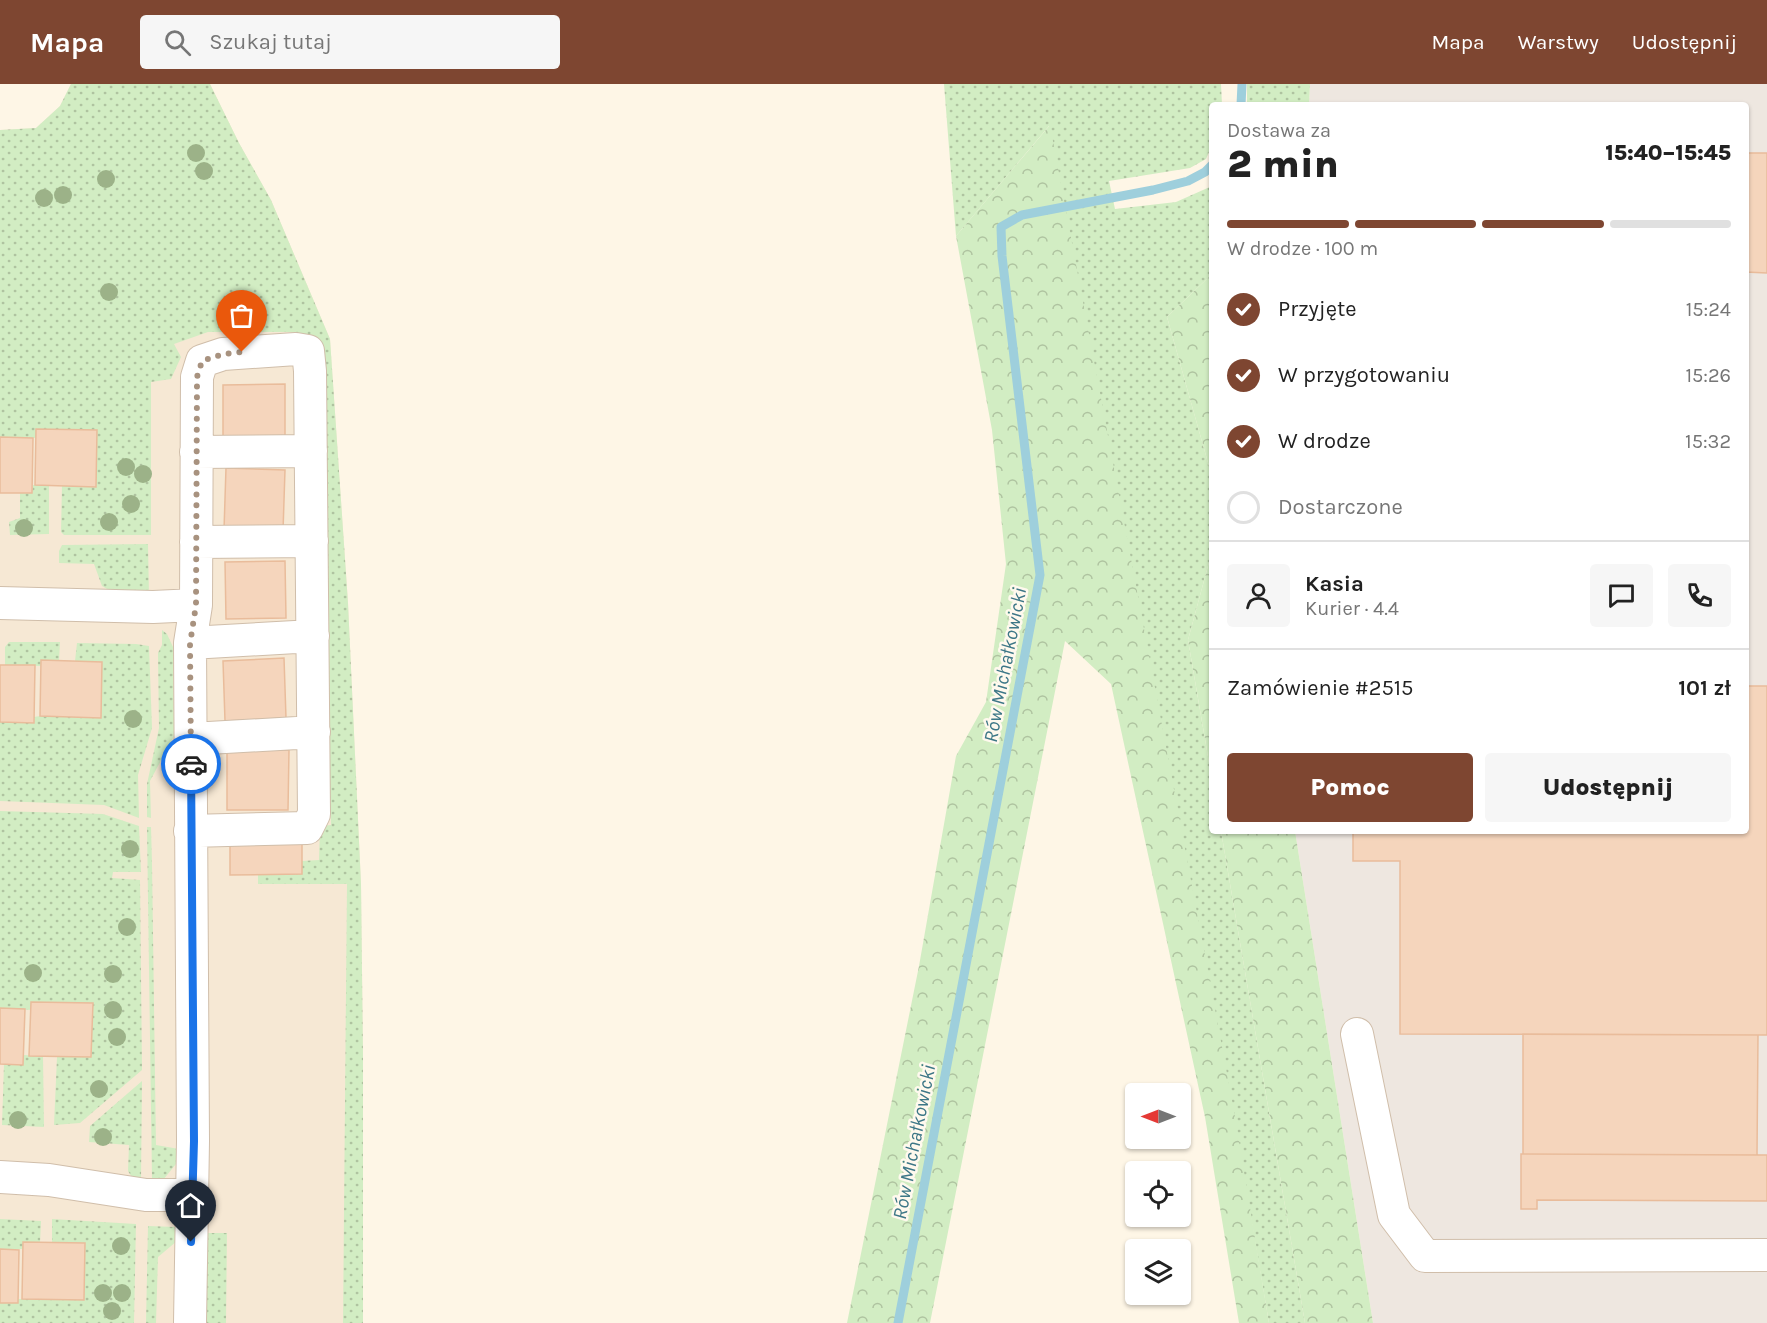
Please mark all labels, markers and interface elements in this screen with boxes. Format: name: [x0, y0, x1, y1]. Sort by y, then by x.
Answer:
search box: [140, 15, 560, 69]
text: Mapa: [30, 26, 104, 59]
icon: search: [161, 26, 194, 59]
text: Szukaj tutaj: [209, 29, 332, 55]
text: Mapa: [1431, 30, 1485, 54]
text: Warstwy: [1518, 30, 1599, 54]
text: Udostępnij: [1632, 30, 1737, 54]
text: Dostawa za: [1227, 119, 1331, 142]
text: 15:40–15:45: [1605, 140, 1731, 166]
text: 2 min: [1227, 141, 1339, 187]
text: W drodze · 100 m: [1227, 237, 1378, 260]
pin: [216, 290, 267, 352]
icon: check: [1227, 293, 1260, 326]
text: Przyjęte: [1278, 296, 1357, 322]
text: 15:24: [1686, 298, 1731, 321]
icon: bag: [225, 299, 258, 332]
icon: check: [1227, 359, 1260, 392]
text: W przygotowaniu: [1278, 362, 1450, 388]
text: 15:26: [1685, 364, 1731, 387]
icon: check: [1227, 425, 1260, 458]
text: W drodze: [1278, 428, 1371, 454]
text: 15:32: [1685, 430, 1731, 453]
text: Dostarczone: [1278, 494, 1403, 520]
button: person: [1227, 564, 1290, 627]
button: chat: [1590, 564, 1653, 627]
button: phone: [1668, 564, 1731, 627]
text: Kasia: [1305, 571, 1364, 597]
water label: Rów Michałkowicki: [979, 586, 1031, 744]
text: Kurier · 4.4: [1305, 597, 1399, 620]
text: Zamówienie #2515: [1227, 675, 1414, 701]
text: 101 zł: [1678, 675, 1731, 701]
courier: [161, 734, 221, 794]
icon: car: [175, 748, 208, 781]
button: Pomoc: [1227, 753, 1473, 822]
button: Udostępnij: [1485, 753, 1731, 822]
water label: Rów Michałkowicki: [888, 1063, 940, 1221]
north arrow: [1125, 1083, 1191, 1149]
map controls: [1125, 1083, 1191, 1305]
button: locate: [1125, 1161, 1191, 1227]
pin: [165, 1180, 216, 1242]
icon: home: [174, 1189, 207, 1222]
button: layers: [1125, 1239, 1191, 1305]

